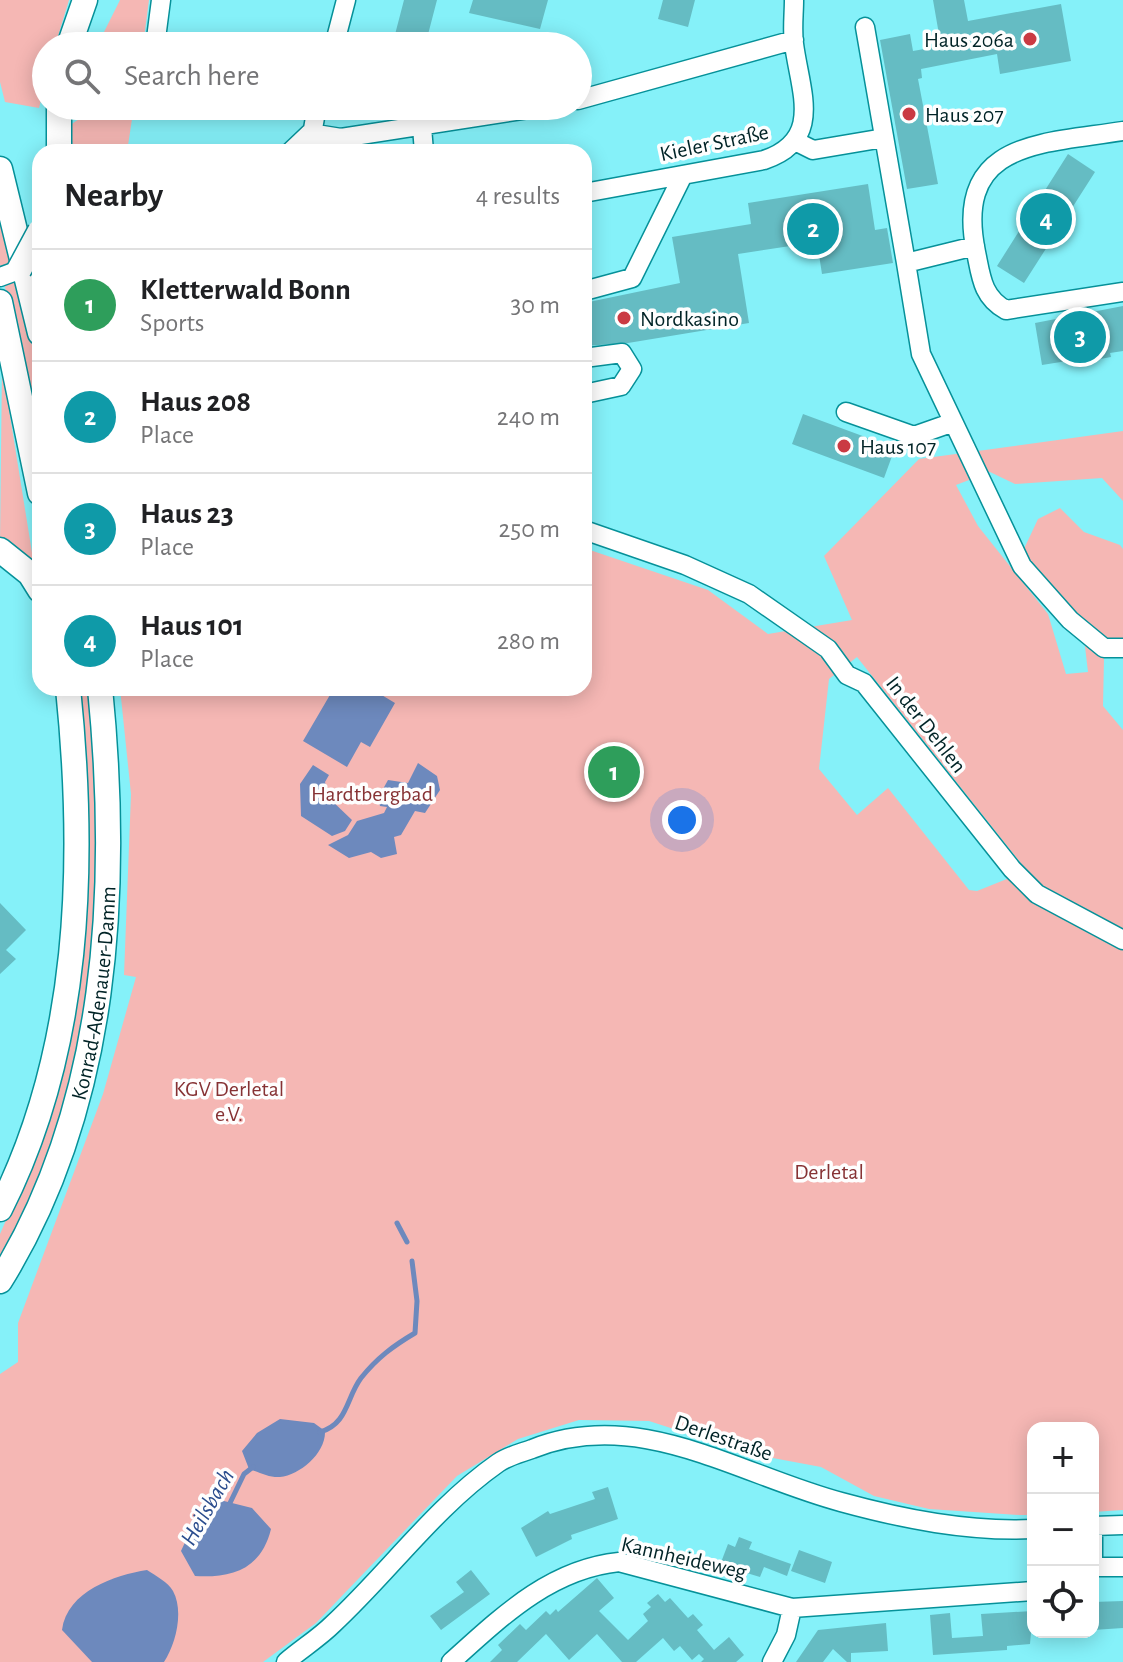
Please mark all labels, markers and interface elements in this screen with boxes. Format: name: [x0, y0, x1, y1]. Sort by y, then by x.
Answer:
place label: Haus 206a: [924, 29, 1014, 51]
marker: Haus 206a: [1021, 30, 1039, 48]
search box: [32, 32, 592, 120]
icon: search: [60, 54, 104, 98]
text: Search here: [124, 61, 260, 91]
place label: Haus 207: [925, 104, 1004, 126]
marker: Haus 207: [900, 105, 918, 123]
street label: Kieler Straße: [658, 121, 771, 165]
text: Nearby: [64, 179, 163, 213]
text: 4 results: [476, 183, 560, 209]
pin: 4: [1020, 189, 1072, 249]
pin: 2: [787, 199, 839, 259]
text: Kletterwald Bonn: [140, 275, 351, 305]
text: 1: [85, 292, 95, 318]
text: 30 m: [510, 292, 560, 318]
pin: 3: [1054, 307, 1106, 367]
place label: Nordkasino: [640, 308, 739, 330]
marker: Nordkasino: [615, 309, 633, 327]
text: Sports: [140, 310, 204, 336]
text: Haus 208: [140, 387, 251, 417]
text: 2: [84, 404, 96, 430]
text: 240 m: [497, 404, 560, 430]
text: Place: [140, 422, 194, 448]
place label: Haus 107: [860, 436, 936, 458]
marker: Haus 107: [835, 437, 853, 455]
text: Haus 23: [140, 499, 234, 529]
text: 3: [84, 516, 96, 542]
text: 250 m: [498, 516, 560, 542]
text: Place: [140, 534, 194, 560]
text: Haus 101: [140, 611, 244, 641]
text: 4: [83, 628, 97, 654]
text: 280 m: [497, 628, 560, 654]
text: Place: [140, 646, 194, 672]
street label: In der Dehlen: [882, 672, 970, 777]
pin: 1: [588, 742, 640, 802]
park label: Hardtbergbad: [311, 783, 433, 805]
your location: [662, 800, 702, 840]
street label: Konrad-Adenauer-Damm: [68, 886, 119, 1102]
park label: KGV Derletal e.V.: [174, 1078, 284, 1125]
park label: Derletal: [794, 1161, 864, 1183]
street label: Derlestraße: [672, 1411, 775, 1465]
map controls: [1027, 1422, 1099, 1638]
button: +: [1027, 1422, 1099, 1494]
water label: Heilsbach: [177, 1465, 239, 1550]
button: −: [1027, 1494, 1099, 1566]
street label: Kannheideweg: [619, 1533, 749, 1583]
button: locate: [1027, 1566, 1099, 1638]

